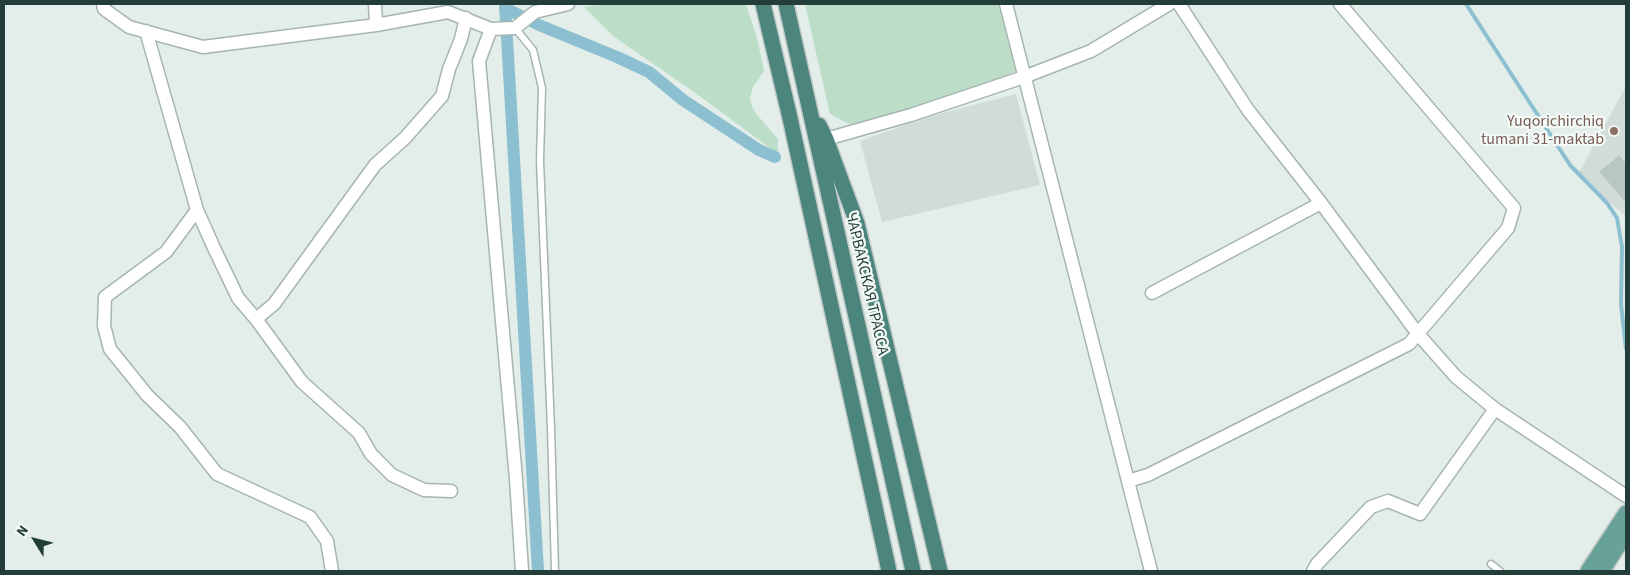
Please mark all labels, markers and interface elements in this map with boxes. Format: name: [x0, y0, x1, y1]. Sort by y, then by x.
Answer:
place label: Yuqorichirchiq tumani 31-maktab: [1481, 112, 1604, 150]
marker: Yuqorichirchiq tumani 31-maktab: [1608, 125, 1620, 137]
street label: ЧАРВАКСКАЯ ТРАССА: [840, 211, 892, 357]
north arrow: [10, 515, 60, 565]
text: N: [12, 522, 34, 541]

